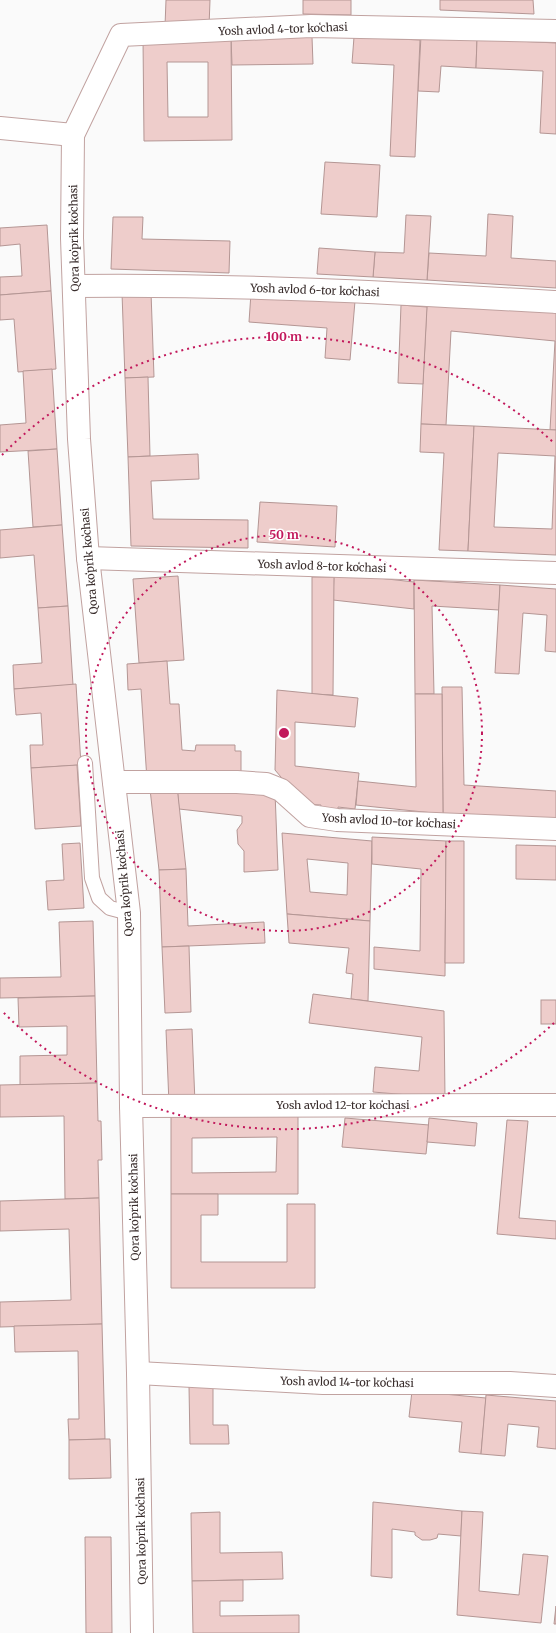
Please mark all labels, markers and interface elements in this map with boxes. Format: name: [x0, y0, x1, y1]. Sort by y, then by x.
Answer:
street label: Yosh avlod 4-tor koʻchasi: [217, 20, 348, 38]
street label: Qora koʻprik koʻchasi: [66, 184, 82, 292]
street label: Yosh avlod 6-tor koʻchasi: [249, 281, 380, 299]
text: 100 m: [266, 329, 302, 344]
street label: Qora koʻprik koʻchasi: [77, 507, 101, 615]
text: 50 m: [269, 527, 299, 542]
street label: Yosh avlod 8-tor koʻchasi: [256, 557, 387, 575]
centre of rings: [277, 726, 291, 740]
street label: Yosh avlod 10-tor koʻchasi: [321, 810, 457, 832]
street label: Qora koʻprik koʻchasi: [112, 829, 136, 937]
street label: Yosh avlod 12-tor koʻchasi: [275, 1098, 410, 1112]
street label: Qora koʻprik koʻchasi: [126, 1153, 142, 1261]
street label: Yosh avlod 14-tor koʻchasi: [279, 1374, 414, 1390]
street label: Qora koʻprik koʻchasi: [133, 1477, 149, 1585]

